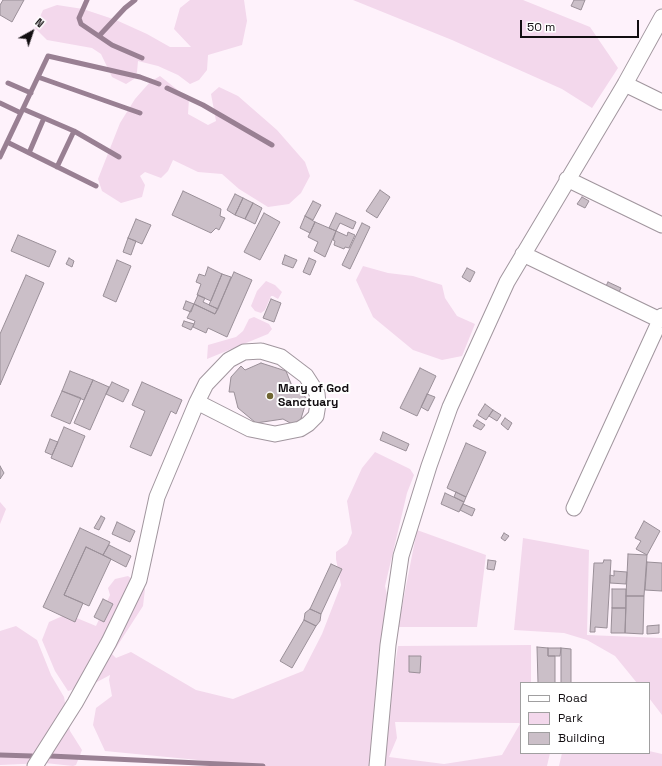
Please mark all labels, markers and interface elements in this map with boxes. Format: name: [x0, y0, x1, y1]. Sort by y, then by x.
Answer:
north arrow: [12, 12, 52, 52]
scale bar: [522, 12, 641, 38]
text: N: [32, 15, 47, 31]
text: 50 m: [527, 19, 555, 35]
place label: Mary of God Sanctuary: [278, 382, 349, 410]
marker: Mary of God Sanctuary: [265, 391, 275, 401]
legend: [520, 682, 650, 754]
text: Road: [558, 690, 587, 706]
text: Park: [558, 710, 583, 726]
text: Building: [558, 730, 605, 746]

